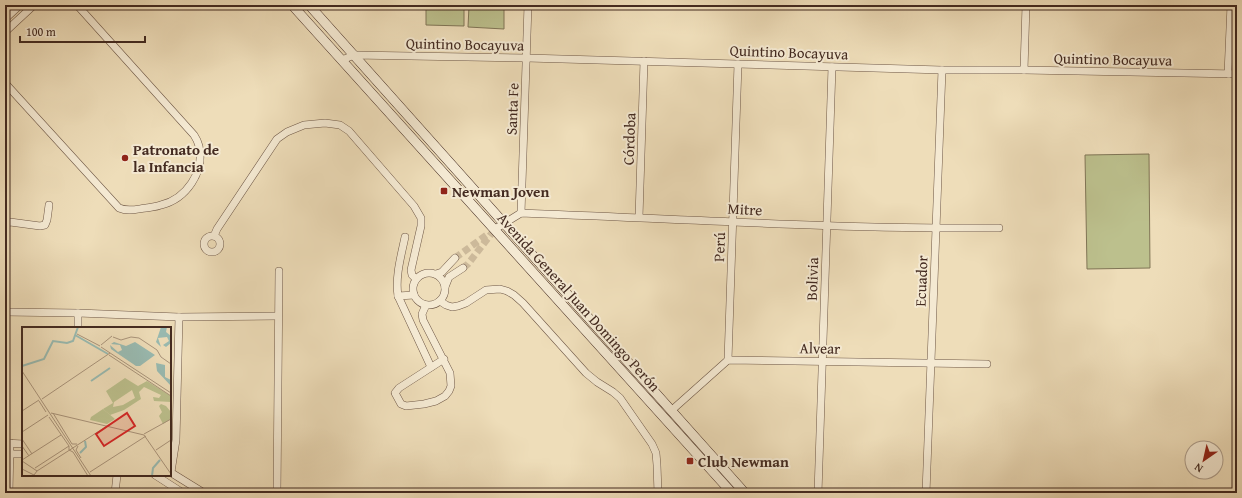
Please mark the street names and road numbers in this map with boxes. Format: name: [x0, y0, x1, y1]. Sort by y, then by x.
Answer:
street label: Quintino Bocayuva: [406, 32, 524, 56]
street label: Quintino Bocayuva: [729, 39, 849, 65]
street label: Quintino Bocayuva: [1054, 47, 1172, 71]
street label: Santa Fe: [501, 83, 523, 135]
street label: Córdoba: [618, 112, 640, 166]
street label: Mitre: [727, 198, 763, 220]
street label: Avenida General Juan Domingo Perón: [493, 208, 666, 397]
street label: Perú: [708, 231, 730, 262]
street label: Ecuador: [910, 255, 932, 307]
street label: Bolivia: [801, 257, 823, 301]
street label: Alvear: [799, 337, 841, 359]

